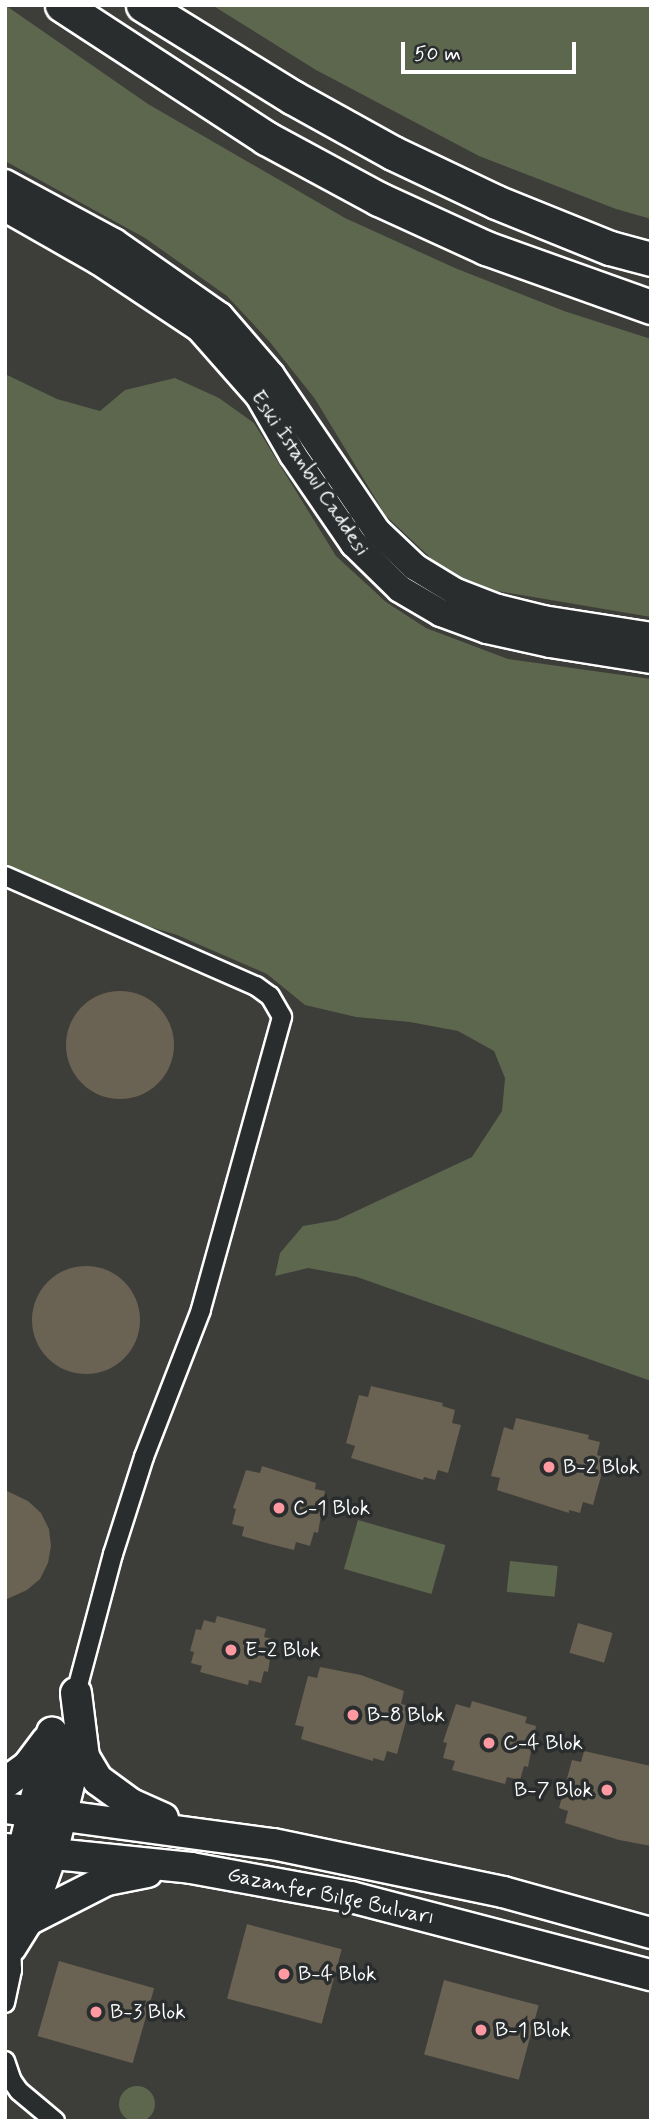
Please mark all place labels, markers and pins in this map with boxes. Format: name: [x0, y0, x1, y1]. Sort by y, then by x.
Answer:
place label: B-2 Blok: [563, 1454, 639, 1480]
marker: B-2 Blok: [541, 1459, 557, 1475]
place label: C-1 Blok: [293, 1495, 370, 1521]
marker: C-1 Blok: [271, 1500, 287, 1516]
place label: E-2 Blok: [245, 1637, 320, 1663]
marker: E-2 Blok: [223, 1642, 239, 1658]
place label: B-8 Blok: [367, 1702, 445, 1728]
marker: B-8 Blok: [345, 1707, 361, 1723]
place label: C-4 Blok: [503, 1730, 583, 1756]
marker: C-4 Blok: [481, 1735, 497, 1751]
place label: B-7 Blok: [514, 1777, 593, 1803]
marker: B-7 Blok: [599, 1782, 615, 1798]
place label: B-4 Blok: [298, 1961, 376, 1987]
marker: B-4 Blok: [276, 1966, 292, 1982]
place label: B-3 Blok: [110, 1999, 186, 2025]
marker: B-3 Blok: [88, 2004, 104, 2020]
place label: B-1 Blok: [495, 2017, 571, 2043]
marker: B-1 Blok: [473, 2022, 489, 2038]

